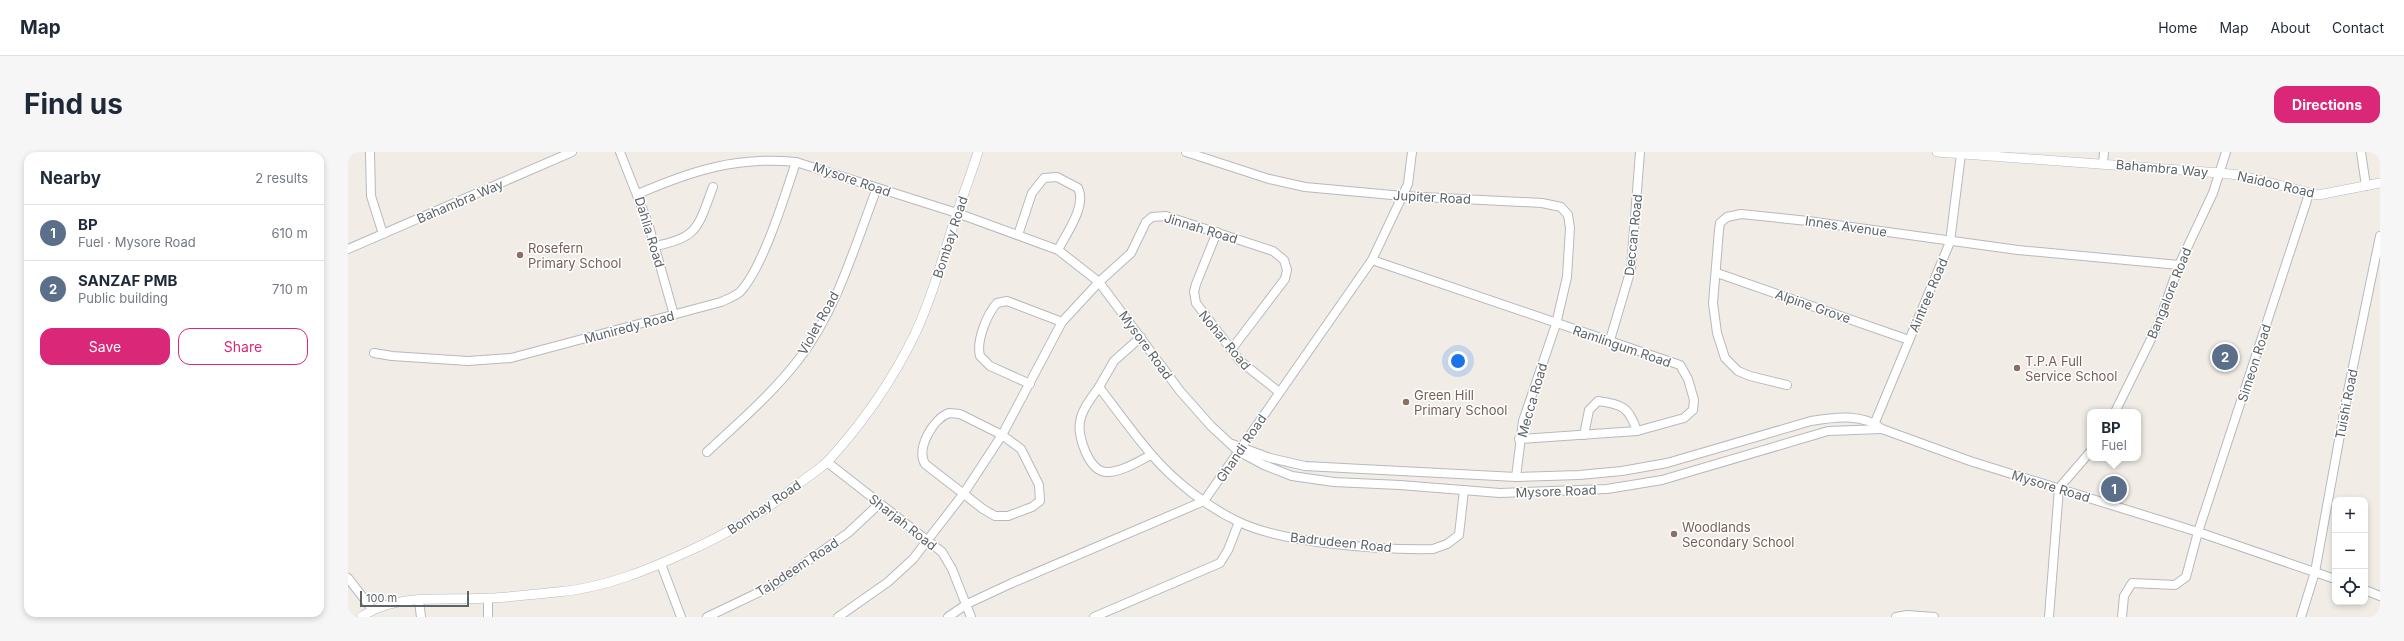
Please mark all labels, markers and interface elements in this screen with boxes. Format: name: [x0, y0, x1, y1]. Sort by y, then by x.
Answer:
text: Map: [20, 16, 61, 39]
text: Home: [2158, 19, 2197, 36]
text: Map: [2219, 19, 2249, 36]
text: About: [2271, 19, 2310, 36]
text: Contact: [2332, 19, 2384, 36]
button: Directions: [2274, 86, 2380, 123]
text: Find us: [24, 87, 123, 121]
street label: Bahambra Way: [2115, 156, 2209, 180]
street label: Mysore Road: [811, 158, 893, 200]
street label: Naidoo Road: [2236, 167, 2316, 201]
text: Nearby: [40, 168, 101, 188]
text: 2 results: [255, 170, 308, 186]
street label: Bahambra Way: [414, 176, 506, 226]
street label: Jupiter Road: [1393, 187, 1471, 207]
street label: Deccan Road: [1621, 193, 1645, 277]
street label: Bombay Road: [929, 194, 971, 280]
street label: Dahlia Road: [632, 195, 668, 269]
street label: Jinnah Road: [1162, 209, 1240, 247]
street label: Innes Avenue: [1804, 212, 1888, 240]
text: BP: [78, 215, 98, 234]
text: 1: [50, 225, 56, 241]
text: 610 m: [271, 225, 308, 241]
text: Fuel · Mysore Road: [78, 234, 196, 250]
place label: Rosefern Primary School: [528, 240, 622, 271]
street label: Bangalore Road: [2143, 245, 2195, 341]
marker: Rosefern Primary School: [515, 250, 525, 260]
street label: Aintree Road: [1905, 256, 1951, 334]
text: SANZAF PMB: [78, 271, 177, 290]
text: 2: [49, 281, 57, 297]
text: 710 m: [272, 281, 308, 297]
street label: Alpine Grove: [1773, 286, 1853, 326]
street label: Violet Road: [794, 289, 842, 357]
text: Public building: [78, 290, 168, 306]
street label: Muniredy Road: [582, 307, 676, 347]
street label: Nohar Road: [1196, 307, 1254, 373]
street label: Mysore Road: [1116, 308, 1176, 382]
street label: Ramlingum Road: [1571, 322, 1673, 370]
street label: Simeon Road: [2234, 322, 2274, 404]
button: Save: [40, 328, 170, 365]
button: Share: [178, 328, 308, 365]
pin: 2: [2212, 342, 2238, 372]
your location: [1448, 351, 1468, 371]
place label: T.P.A Full Service School: [2025, 353, 2117, 384]
street label: Mecca Road: [1514, 361, 1550, 439]
marker: T.P.A Full Service School: [2012, 363, 2022, 373]
street label: Tuishi Road: [2331, 368, 2361, 440]
place label: Green Hill Primary School: [1414, 387, 1508, 418]
marker: Green Hill Primary School: [1401, 397, 1411, 407]
popup: [2087, 409, 2141, 461]
street label: Ghandi Road: [1212, 411, 1270, 485]
text: BP: [2101, 418, 2121, 437]
text: Fuel: [2101, 437, 2127, 453]
street label: Mysore Road: [2010, 467, 2092, 505]
pin: 1: [2101, 474, 2127, 504]
street label: Bombay Road: [724, 477, 804, 537]
street label: Mysore Road: [1515, 482, 1597, 500]
street label: Sharjah Road: [866, 491, 940, 553]
map controls: [2332, 497, 2368, 605]
button: +: [2332, 497, 2368, 533]
place label: Woodlands Secondary School: [1682, 519, 1794, 550]
street label: Badrudeen Road: [1289, 529, 1393, 555]
marker: Woodlands Secondary School: [1669, 529, 1679, 539]
button: −: [2332, 533, 2368, 569]
street label: Tajodeem Road: [753, 534, 841, 600]
button: locate: [2332, 569, 2368, 605]
scale bar: [360, 589, 469, 608]
text: 100 m: [366, 591, 397, 605]

